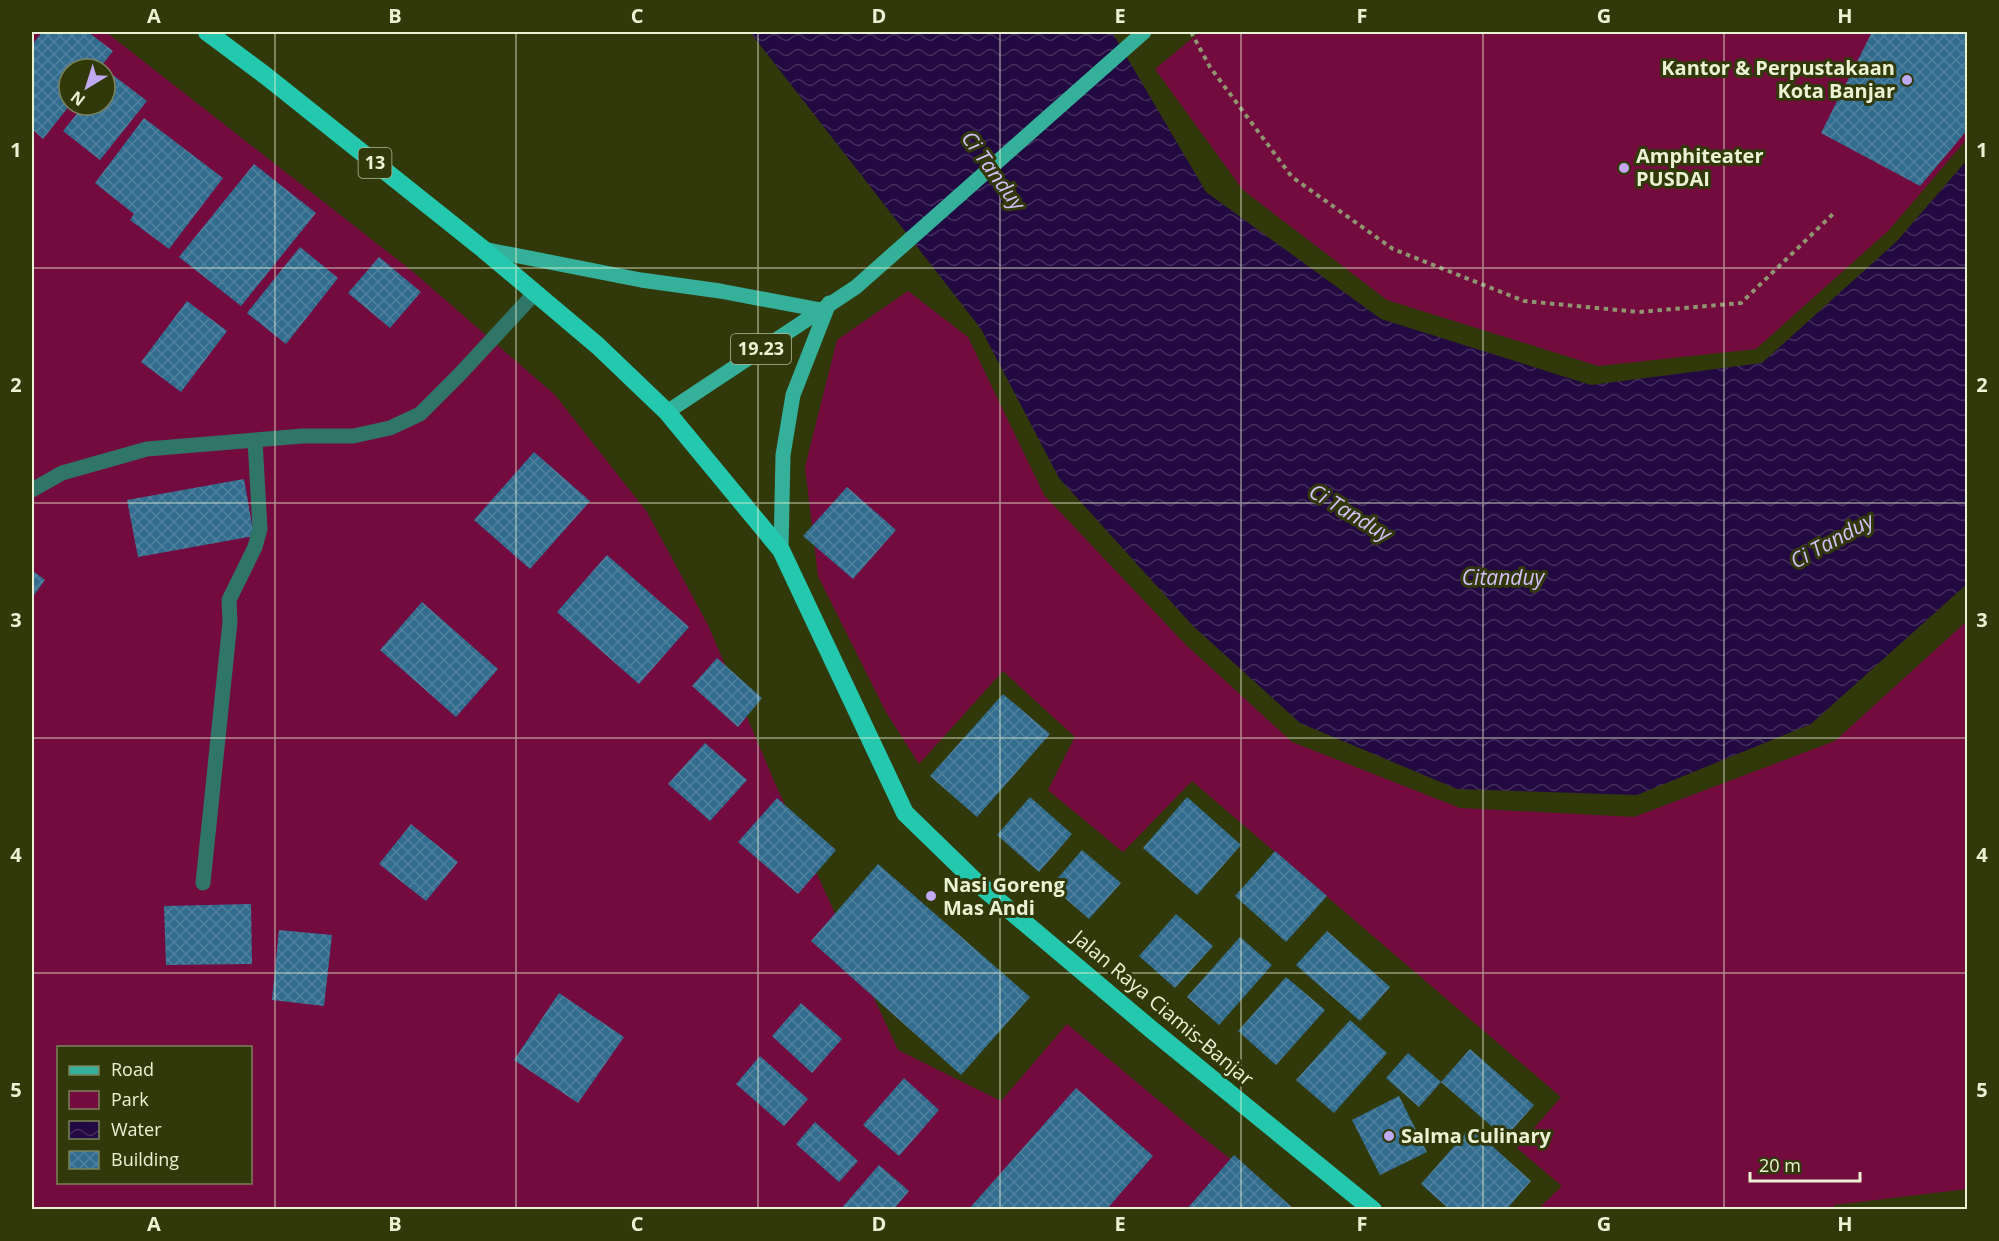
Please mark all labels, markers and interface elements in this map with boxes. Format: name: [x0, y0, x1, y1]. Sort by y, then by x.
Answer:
text: A: [147, 2, 161, 29]
text: B: [388, 2, 402, 29]
text: C: [631, 2, 644, 29]
text: D: [872, 2, 886, 29]
text: E: [1114, 2, 1126, 29]
text: F: [1357, 2, 1367, 29]
text: G: [1597, 2, 1611, 29]
text: H: [1837, 2, 1853, 29]
place label: Kantor & Perpustakaan Kota Banjar: [1661, 54, 1895, 104]
north arrow: [57, 57, 117, 117]
marker: Kantor & Perpustakaan Kota Banjar: [1900, 73, 1914, 87]
text: N: [66, 86, 90, 111]
water label: Ci Tanduy: [956, 125, 1033, 217]
text: 1: [10, 136, 22, 163]
text: 1: [1976, 136, 1988, 163]
place label: Amphiteater PUSDAI: [1636, 142, 1764, 192]
road number: 13: [358, 148, 392, 178]
marker: Amphiteater PUSDAI: [1617, 161, 1631, 175]
road number: 19.23: [731, 334, 791, 364]
text: 2: [10, 371, 22, 398]
text: 2: [1976, 371, 1988, 398]
water label: Ci Tanduy: [1304, 477, 1398, 548]
water label: Ci Tanduy: [1785, 505, 1879, 575]
water label: Citanduy: [1462, 563, 1546, 591]
text: 3: [10, 606, 22, 633]
text: 3: [1976, 606, 1988, 633]
text: 4: [10, 841, 22, 868]
text: 4: [1976, 841, 1988, 868]
place label: Nasi Goreng Mas Andi: [943, 871, 1065, 921]
marker: Nasi Goreng Mas Andi: [924, 889, 938, 903]
street label: Jalan Raya Ciamis-Banjar: [1065, 922, 1260, 1092]
legend: [57, 1046, 252, 1184]
text: Road: [111, 1057, 154, 1081]
text: 5: [10, 1076, 22, 1103]
text: 5: [1976, 1076, 1988, 1103]
text: Park: [111, 1087, 149, 1111]
text: Water: [111, 1117, 162, 1141]
place label: Salma Culinary: [1401, 1122, 1552, 1149]
marker: Salma Culinary: [1382, 1129, 1396, 1143]
scale bar: [1750, 1145, 1860, 1183]
text: Building: [111, 1147, 179, 1171]
text: 20 m: [1759, 1153, 1801, 1177]
text: A: [147, 1210, 161, 1237]
text: B: [388, 1210, 402, 1237]
text: C: [631, 1210, 644, 1237]
text: D: [872, 1210, 886, 1237]
text: E: [1114, 1210, 1126, 1237]
text: F: [1357, 1210, 1367, 1237]
text: G: [1597, 1210, 1611, 1237]
text: H: [1837, 1210, 1853, 1237]

